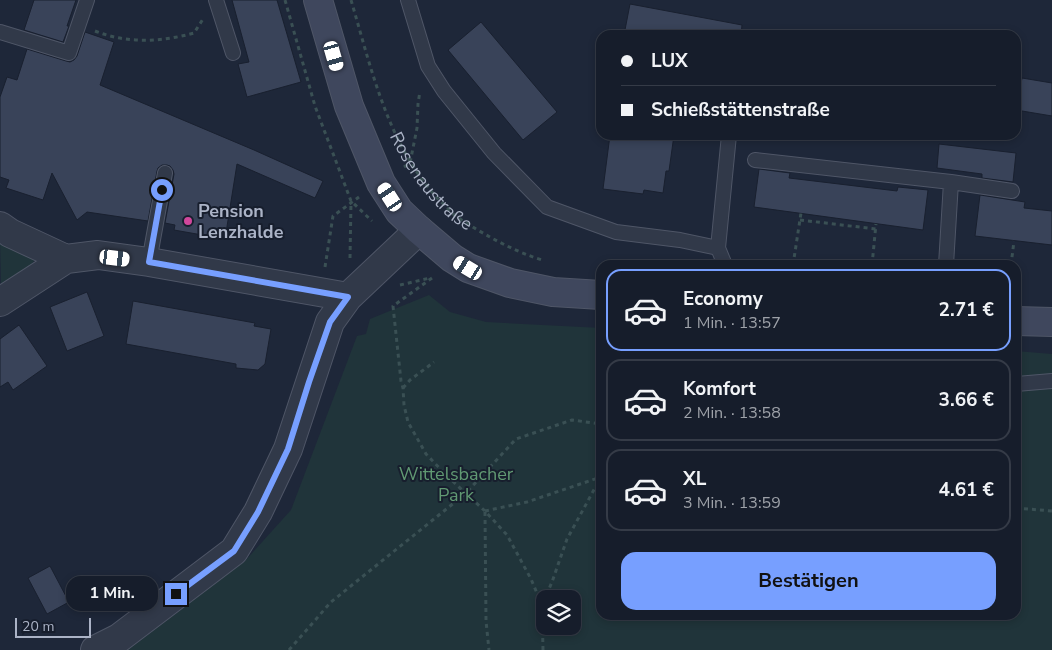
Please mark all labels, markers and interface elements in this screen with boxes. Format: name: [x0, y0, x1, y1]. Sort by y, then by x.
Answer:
car: [322, 40, 345, 72]
text: LUX: [651, 48, 688, 74]
text: Schießstättenstraße: [651, 97, 830, 123]
street label: Rosenaustraße: [384, 128, 477, 236]
route start: [151, 179, 173, 201]
car: [375, 180, 404, 214]
place label: Pension Lenzhalde: [198, 199, 284, 244]
marker: Pension Lenzhalde: [182, 215, 194, 227]
car: [99, 249, 130, 267]
car: [451, 254, 484, 282]
text: Economy: [683, 286, 763, 312]
icon: car: [623, 288, 668, 333]
text: 2.71 €: [939, 297, 994, 323]
text: 1 Min. · 13:57: [683, 312, 781, 334]
text: Komfort: [683, 376, 756, 402]
icon: car: [623, 378, 668, 423]
text: 3.66 €: [939, 387, 994, 413]
text: 2 Min. · 13:58: [683, 402, 781, 424]
park label: Wittelsbacher Park: [399, 462, 514, 507]
text: XL: [683, 466, 706, 492]
icon: car: [623, 468, 668, 513]
text: 4.61 €: [939, 477, 994, 503]
text: 3 Min. · 13:59: [683, 492, 781, 514]
button: Bestätigen: [621, 552, 996, 610]
callout: 1 Min.: [66, 576, 158, 612]
text: 1 Min.: [89, 582, 135, 604]
route end: [165, 583, 187, 605]
map controls: [536, 590, 581, 635]
button: layers: [536, 590, 581, 635]
scale bar: [15, 615, 91, 638]
text: 20 m: [22, 617, 54, 636]

